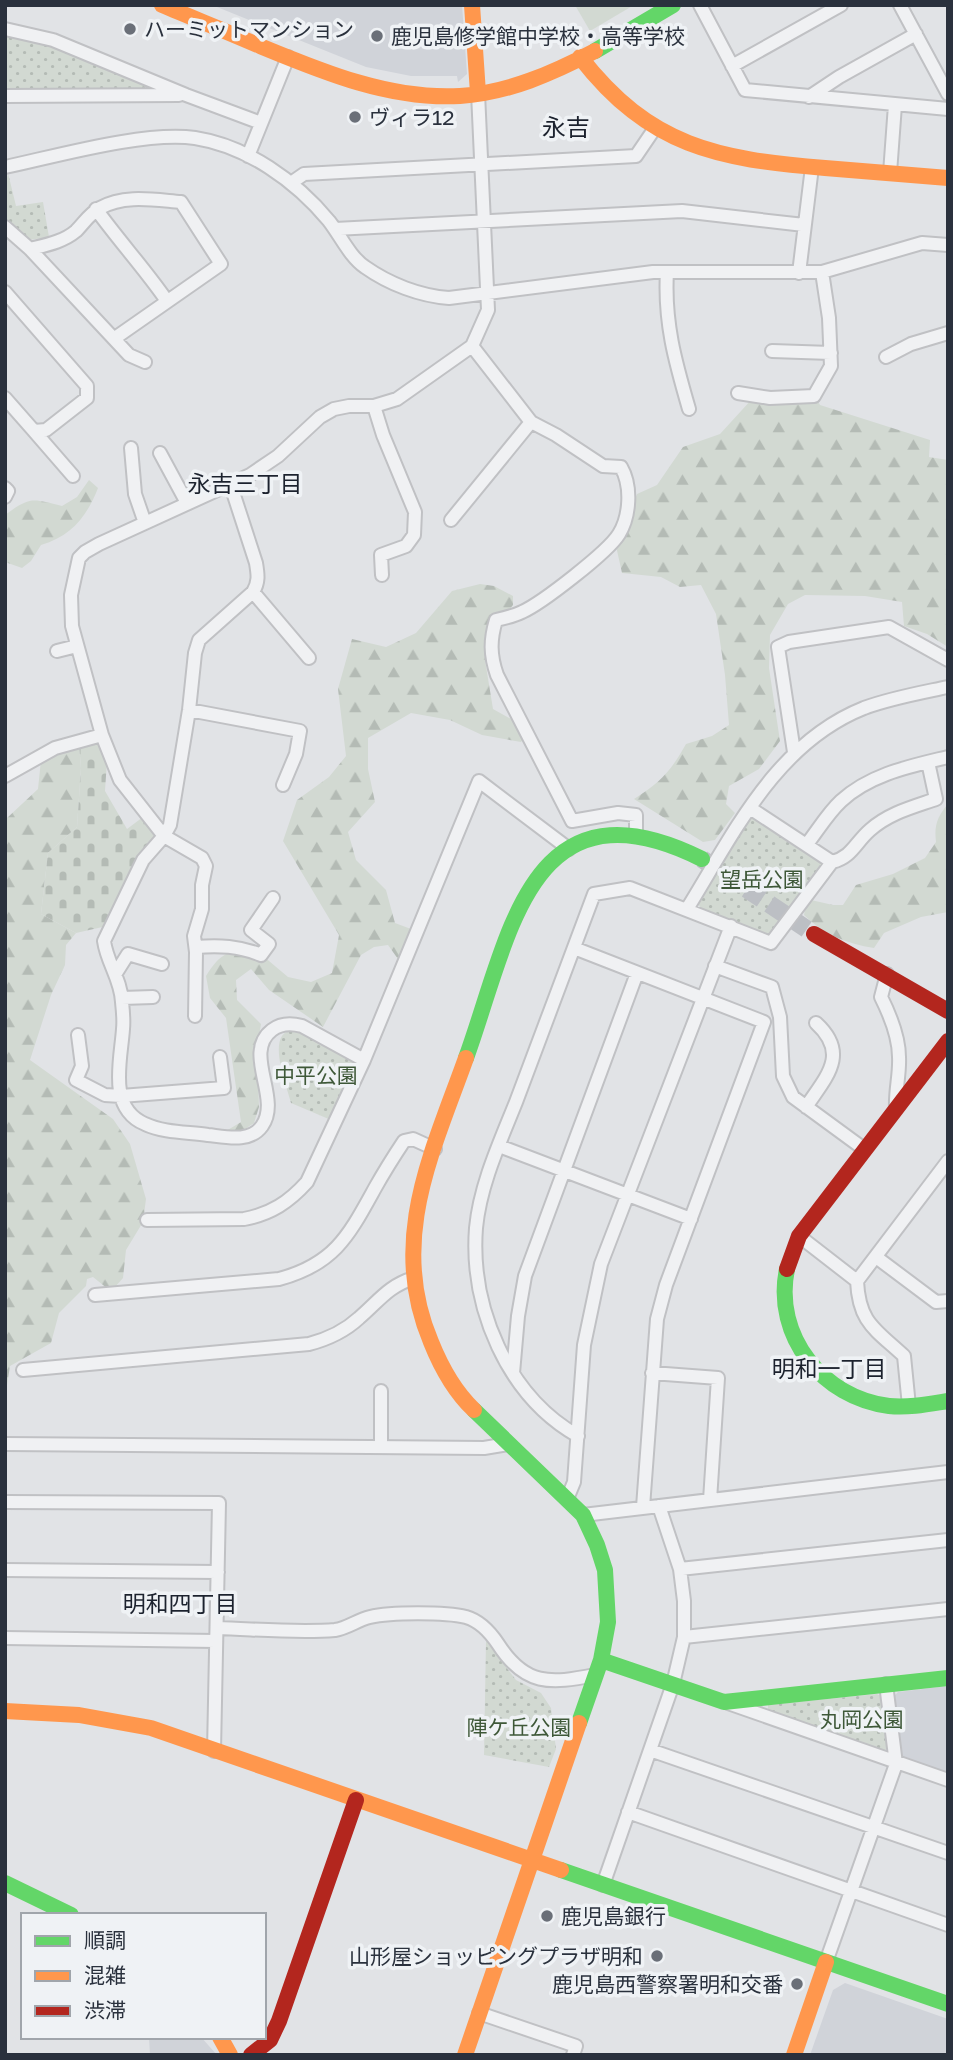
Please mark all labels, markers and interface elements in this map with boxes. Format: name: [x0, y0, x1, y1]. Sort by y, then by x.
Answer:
place label: ハーミットマンション: [144, 16, 354, 42]
marker: ハーミットマンション: [122, 21, 138, 37]
place label: 鹿児島修学館中学校・高等学校: [391, 23, 685, 49]
marker: 鹿児島修学館中学校・高等学校: [369, 28, 385, 44]
place label: ヴィラ12: [369, 104, 454, 130]
marker: ヴィラ12: [347, 109, 363, 125]
district label: 永吉: [542, 112, 590, 141]
district label: 永吉三丁目: [188, 469, 303, 497]
park label: 望岳公園: [720, 866, 804, 892]
park label: 中平公園: [274, 1062, 358, 1088]
district label: 明和一丁目: [772, 1354, 887, 1382]
district label: 明和四丁目: [123, 1589, 238, 1617]
park label: 丸岡公園: [820, 1706, 904, 1732]
park label: 陣ケ丘公園: [467, 1714, 572, 1740]
place label: 鹿児島銀行: [561, 1903, 666, 1929]
marker: 鹿児島銀行: [539, 1908, 555, 1924]
legend: [21, 1913, 266, 2039]
text: 順調: [84, 1927, 126, 1953]
place label: 山形屋ショッピングプラザ明和: [349, 1943, 643, 1969]
marker: 山形屋ショッピングプラザ明和: [649, 1948, 665, 1964]
text: 混雑: [84, 1962, 126, 1988]
place label: 鹿児島西警察署明和交番: [552, 1971, 783, 1997]
marker: 鹿児島西警察署明和交番: [789, 1976, 805, 1992]
text: 渋滞: [84, 1997, 126, 2023]

